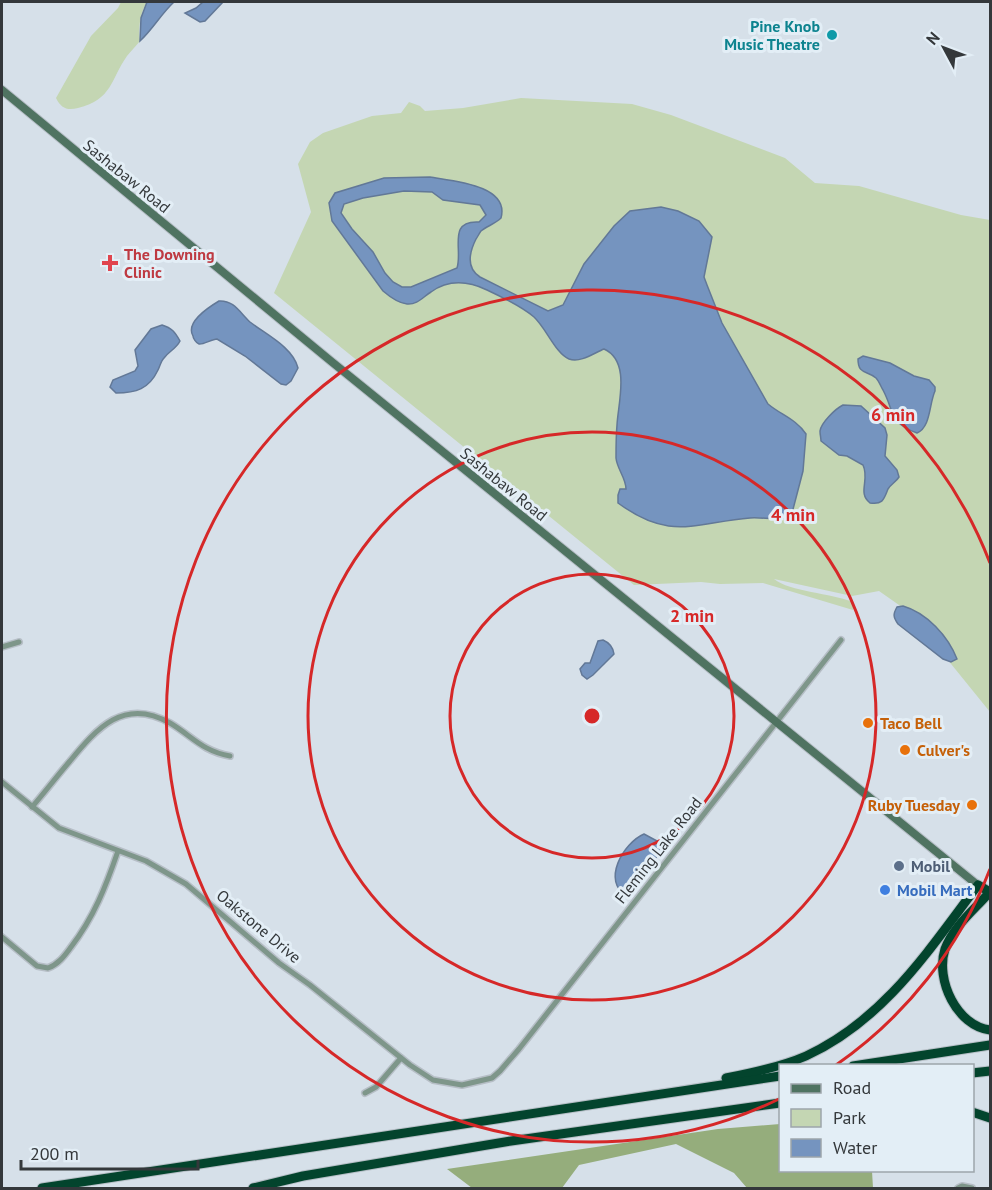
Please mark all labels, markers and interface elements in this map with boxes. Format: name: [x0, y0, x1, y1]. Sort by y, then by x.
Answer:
place label: Pine Knob Music Theatre: [724, 16, 820, 54]
north arrow: [914, 18, 974, 78]
marker: Pine Knob Music Theatre: [825, 28, 839, 42]
text: N: [922, 28, 944, 49]
street label: Sashabaw Road: [80, 135, 174, 217]
place label: The Downing Clinic: [124, 244, 215, 282]
marker: The Downing Clinic: [101, 254, 119, 272]
text: 6 min: [871, 403, 915, 426]
street label: Sashabaw Road: [457, 443, 551, 525]
text: 4 min: [771, 503, 815, 526]
text: 2 min: [670, 604, 714, 627]
centre of rings: [582, 706, 602, 726]
place label: Taco Bell: [880, 713, 942, 733]
marker: Taco Bell: [861, 716, 875, 730]
place label: Culver's: [917, 740, 970, 760]
marker: Culver's: [898, 743, 912, 757]
street label: Fleming Lake Road: [610, 793, 706, 907]
place label: Ruby Tuesday: [868, 795, 960, 815]
marker: Ruby Tuesday: [965, 798, 979, 812]
place label: Mobil: [911, 856, 950, 876]
marker: Mobil: [892, 859, 906, 873]
place label: Mobil Mart: [897, 880, 973, 900]
marker: Mobil Mart: [878, 883, 892, 897]
street label: Oakstone Drive: [213, 885, 305, 967]
legend: [779, 1064, 974, 1172]
text: Road: [833, 1076, 871, 1099]
text: Park: [833, 1106, 866, 1129]
scale bar: [21, 1133, 198, 1171]
text: Water: [833, 1136, 877, 1159]
text: 200 m: [30, 1142, 79, 1165]

